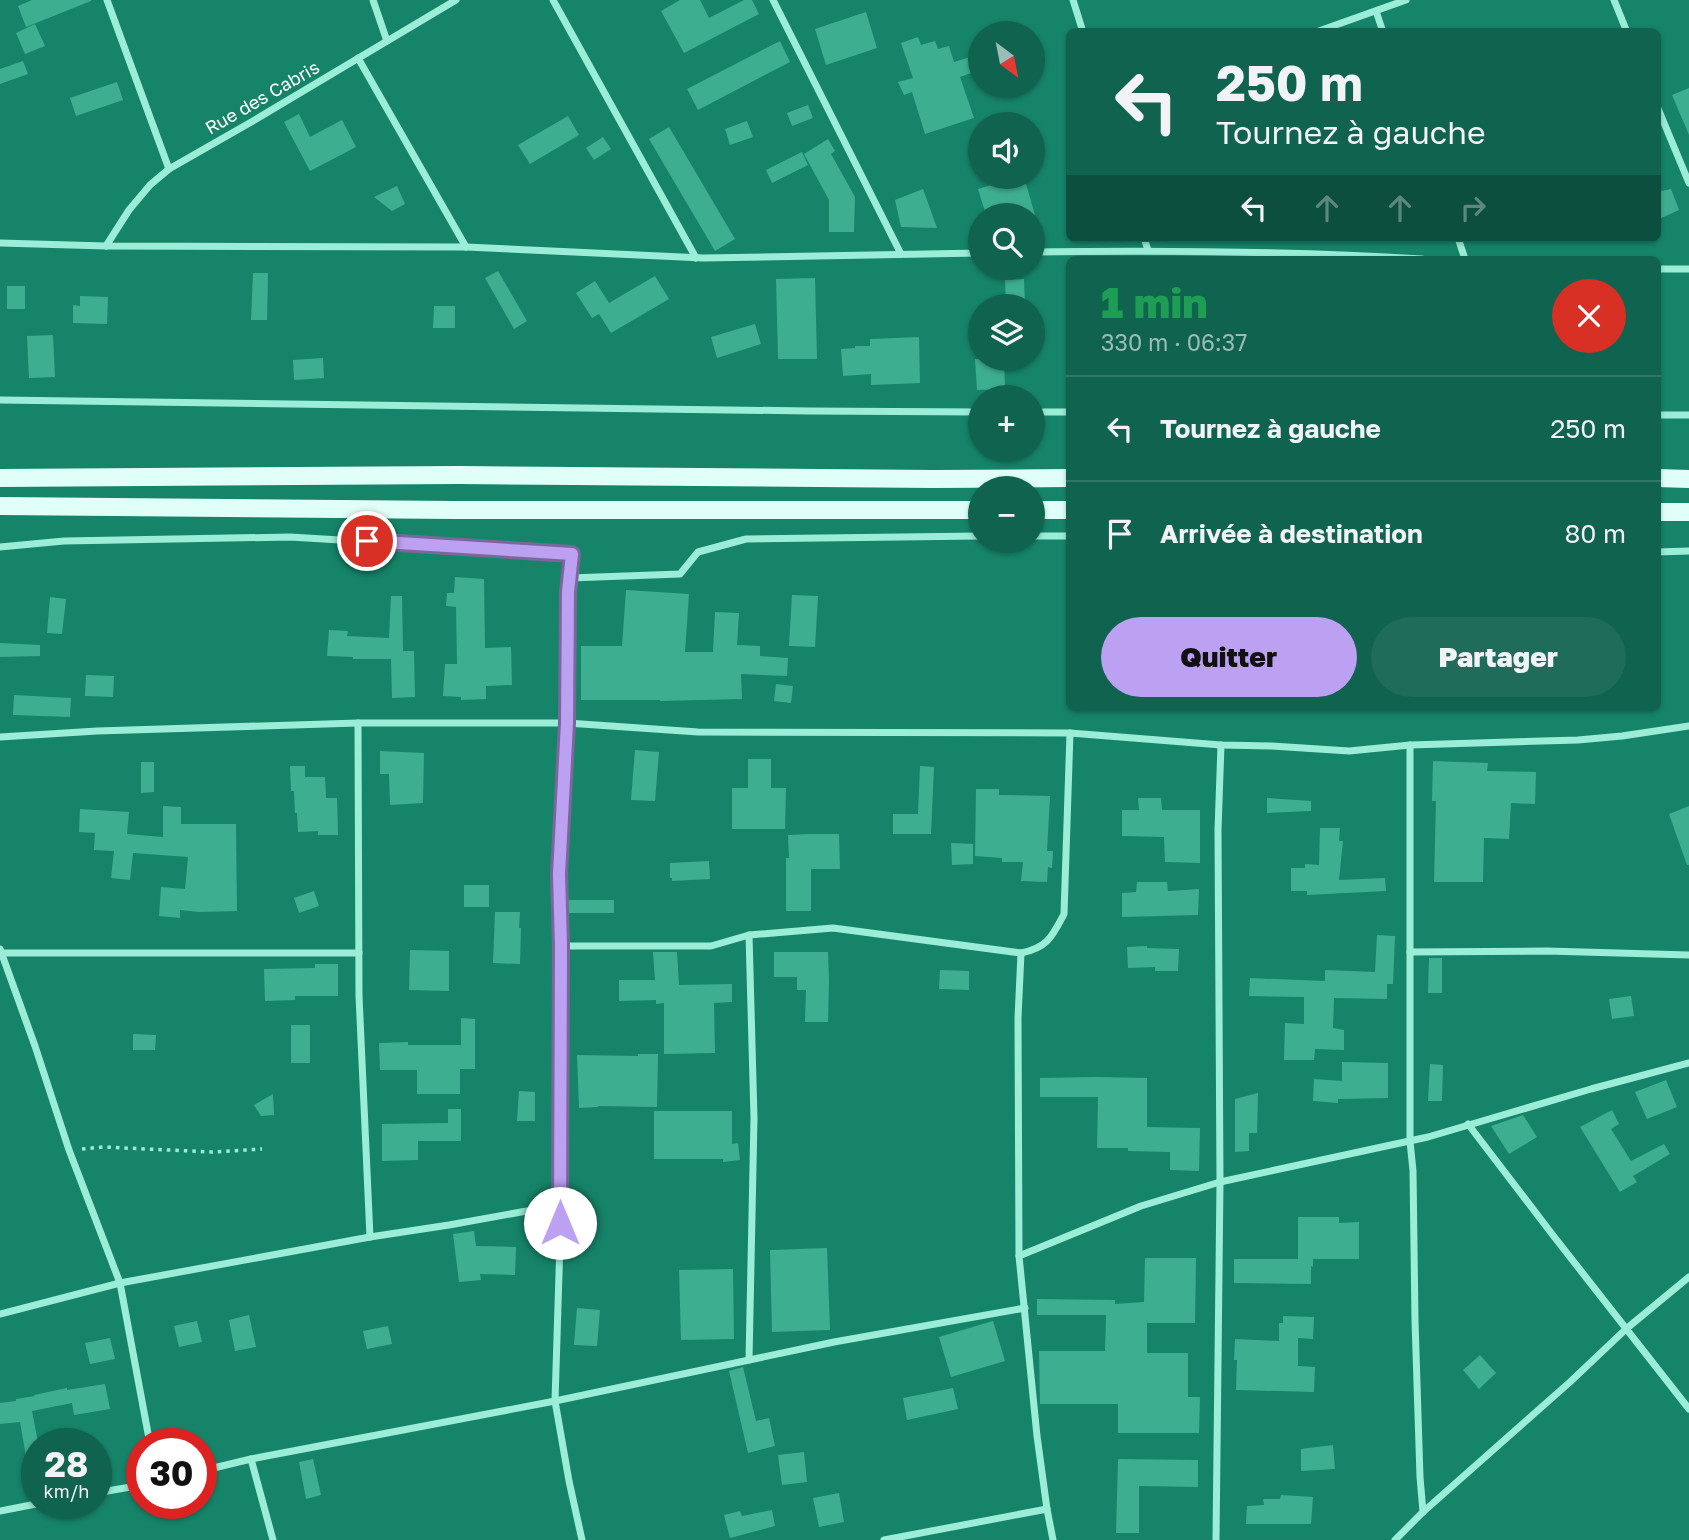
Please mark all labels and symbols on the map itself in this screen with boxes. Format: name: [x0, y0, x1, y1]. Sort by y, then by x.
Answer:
north arrow: [968, 21, 1045, 98]
street label: Rue des Cabris: [201, 55, 323, 139]
pin: [337, 511, 397, 571]
position arrow: [523, 1186, 597, 1260]
speed limit sign: 30: [126, 1428, 217, 1519]

